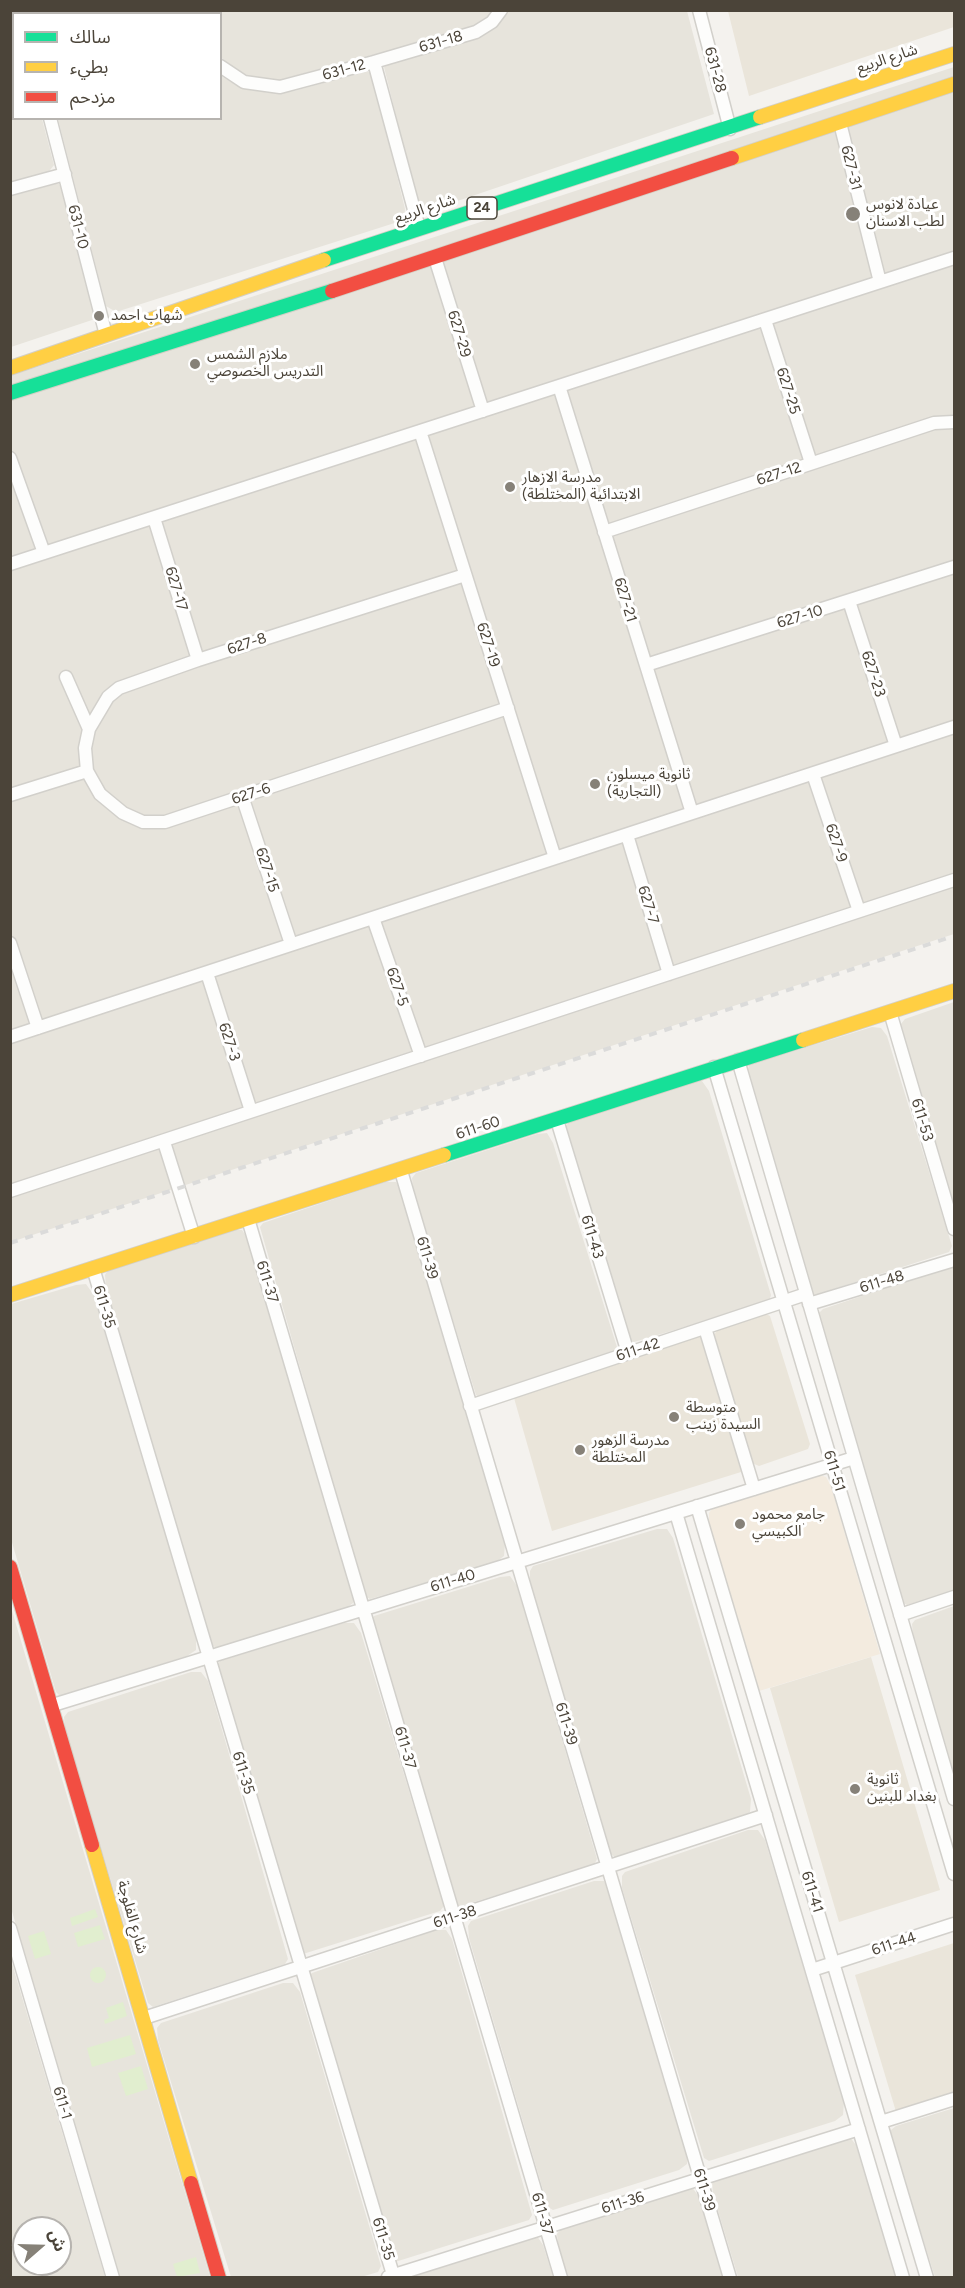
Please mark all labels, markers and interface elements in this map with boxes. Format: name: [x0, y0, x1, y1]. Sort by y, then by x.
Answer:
legend: [12, 12, 222, 120]
text: سالك: [70, 26, 111, 48]
street label: 631-18: [417, 27, 465, 57]
street label: شارع الربيع: [854, 41, 920, 77]
street label: 631-28: [700, 45, 730, 95]
text: بطيء: [70, 56, 108, 78]
street label: 631-12: [321, 56, 367, 84]
text: مزدحم: [70, 86, 115, 108]
street label: 627-31: [837, 144, 865, 192]
street label: شارع الربيع: [392, 191, 458, 227]
place label: عيادة لانوس لطب الاسنان: [866, 196, 944, 231]
road number: 24: [467, 197, 497, 219]
street label: 631-10: [64, 203, 92, 251]
marker: عيادة لانوس لطب الاسنان: [844, 205, 862, 223]
place label: شهاب احمد: [111, 307, 182, 325]
street label: 627-29: [443, 308, 475, 360]
marker: شهاب احمد: [92, 309, 106, 323]
place label: ملازم الشمس التدريس الخصوصي: [207, 346, 323, 381]
marker: ملازم الشمس التدريس الخصوصي: [188, 357, 202, 371]
street label: 627-25: [772, 365, 804, 417]
street label: 627-12: [754, 458, 804, 490]
place label: مدرسة الازهار الابتدائية (المختلطة): [522, 469, 640, 504]
marker: مدرسة الازهار الابتدائية (المختلطة): [503, 480, 517, 494]
street label: 627-17: [161, 565, 191, 613]
street label: 627-21: [610, 575, 640, 625]
street label: 627-10: [775, 602, 825, 632]
street label: 627-19: [472, 620, 504, 670]
street label: 627-8: [225, 629, 269, 659]
street label: 627-23: [857, 649, 889, 699]
place label: ثانوية ميسلون (التجارية): [607, 766, 691, 801]
marker: ثانوية ميسلون (التجارية): [588, 777, 602, 791]
street label: 627-6: [229, 779, 273, 809]
street label: 627-9: [821, 821, 851, 865]
street label: 627-15: [251, 845, 283, 895]
street label: 627-7: [634, 884, 662, 926]
street label: 627-5: [382, 965, 412, 1009]
street label: 627-3: [214, 1021, 244, 1063]
street label: 611-53: [907, 1096, 937, 1144]
street label: 611-60: [454, 1112, 502, 1144]
street label: 611-43: [577, 1213, 607, 1261]
street label: 611-39: [412, 1234, 442, 1282]
street label: 611-37: [252, 1259, 282, 1305]
street label: 611-48: [858, 1267, 906, 1297]
street label: 611-35: [89, 1283, 119, 1331]
street label: 611-42: [614, 1335, 662, 1365]
place label: متوسطة السيدة زينب: [686, 1399, 761, 1434]
marker: متوسطة السيدة زينب: [667, 1410, 681, 1424]
place label: مدرسة الزهور المختلطة: [592, 1432, 670, 1467]
marker: مدرسة الزهور المختلطة: [573, 1443, 587, 1457]
street label: 611-51: [819, 1448, 849, 1494]
place label: جامع محمود الكبيسي: [752, 1506, 825, 1541]
marker: جامع محمود الكبيسي: [733, 1517, 747, 1531]
street label: 611-40: [428, 1566, 478, 1596]
street label: 611-39: [551, 1700, 581, 1748]
street label: 611-37: [390, 1725, 420, 1771]
street label: 611-35: [228, 1749, 258, 1797]
place label: ثانوية بغداد للبنين: [867, 1771, 936, 1806]
marker: ثانوية بغداد للبنين: [848, 1782, 862, 1796]
street label: 611-41: [797, 1869, 827, 1915]
street label: شارع الفلوجة: [113, 1878, 151, 1956]
street label: 611-38: [431, 1902, 479, 1932]
street label: 611-44: [869, 1928, 919, 1960]
street label: 611-1: [49, 2084, 75, 2122]
street label: 611-39: [689, 2166, 719, 2214]
street label: 611-36: [599, 2188, 647, 2218]
street label: 611-37: [527, 2191, 557, 2237]
street label: 611-35: [368, 2215, 398, 2263]
north arrow: [12, 2216, 72, 2276]
text: ش: [45, 2227, 70, 2254]

